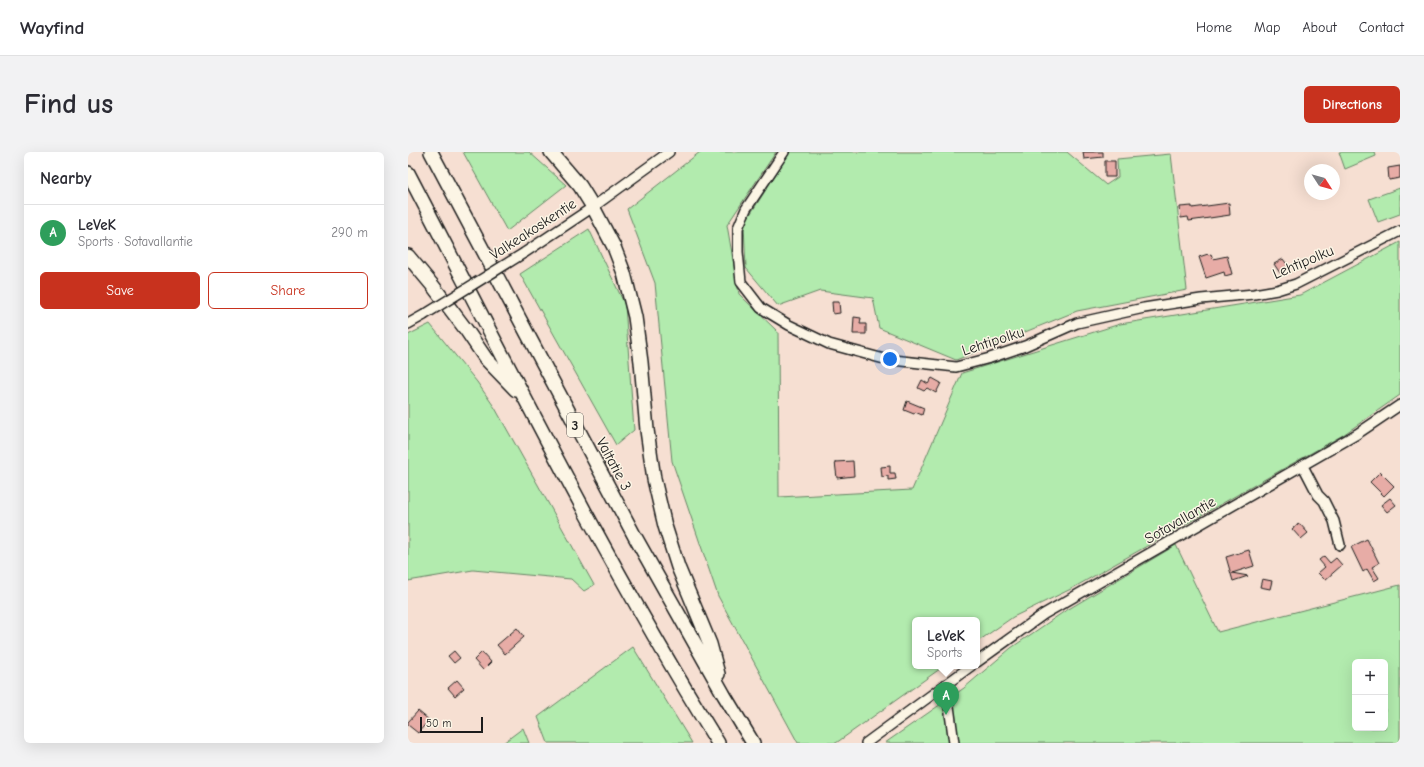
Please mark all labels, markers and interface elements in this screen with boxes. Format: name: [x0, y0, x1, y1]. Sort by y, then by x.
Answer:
text: Wayfind: [20, 17, 84, 39]
text: Home: [1196, 19, 1232, 36]
text: Map: [1254, 19, 1280, 36]
text: About: [1302, 19, 1337, 36]
text: Contact: [1359, 19, 1404, 36]
button: Directions: [1304, 86, 1400, 123]
text: Find us: [24, 88, 113, 120]
north arrow: [1304, 164, 1340, 200]
text: Nearby: [40, 169, 91, 188]
street label: Valkeakoskentie: [486, 194, 580, 264]
text: LeVeK: [78, 216, 116, 234]
text: A: [49, 225, 57, 240]
text: 290 m: [331, 225, 368, 240]
text: Sports · Sotavallantie: [78, 234, 193, 249]
street label: Lehtipolku: [1270, 241, 1336, 283]
button: Save: [40, 272, 200, 309]
button: Share: [208, 272, 368, 309]
street label: Lehtipolku: [959, 322, 1027, 360]
your location: [880, 349, 900, 369]
road number: 3: [567, 413, 583, 437]
street label: Valtatie 3: [593, 434, 635, 494]
street label: Sotavallantie: [1141, 492, 1219, 548]
popup: [912, 617, 980, 669]
text: LeVeK: [927, 627, 965, 645]
text: Sports: [927, 645, 962, 660]
map controls: [1352, 659, 1388, 731]
button: +: [1352, 659, 1388, 695]
pin: A: [933, 682, 959, 715]
button: −: [1352, 695, 1388, 731]
scale bar: [420, 715, 483, 734]
text: 50 m: [426, 717, 451, 730]

